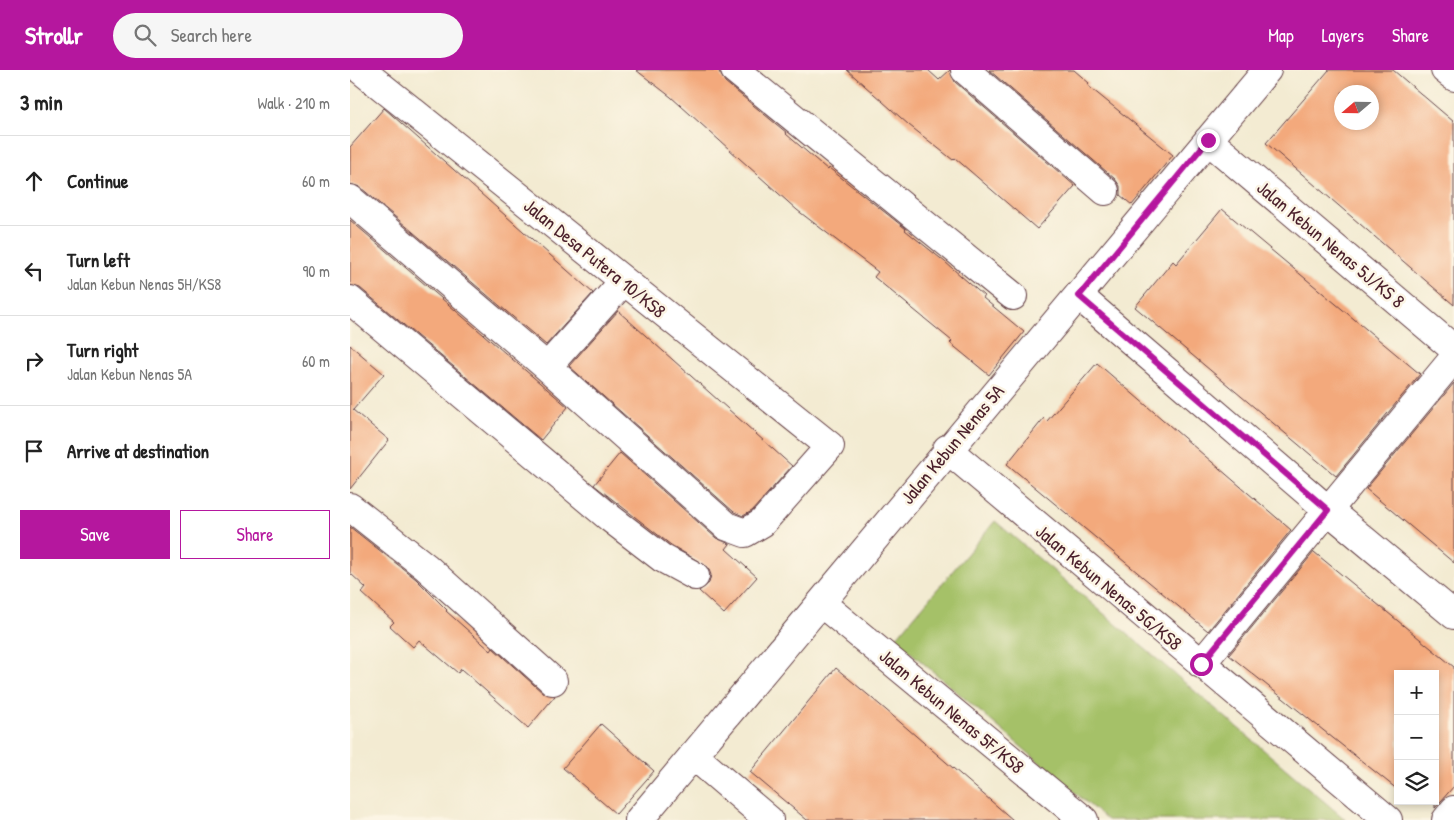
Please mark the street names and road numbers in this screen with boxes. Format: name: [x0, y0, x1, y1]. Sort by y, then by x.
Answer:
street label: Jalan Kebun Nenas 5J/KS 8: [1252, 174, 1410, 314]
street label: Jalan Desa Putera 10/KS8: [518, 193, 672, 323]
street label: Jalan Kebun Nenas 5A: [894, 379, 1010, 509]
street label: Jalan Kebun Nenas 5G/KS8: [1030, 518, 1188, 656]
street label: Jalan Kebun Nenas 5F/KS8: [874, 643, 1030, 779]

